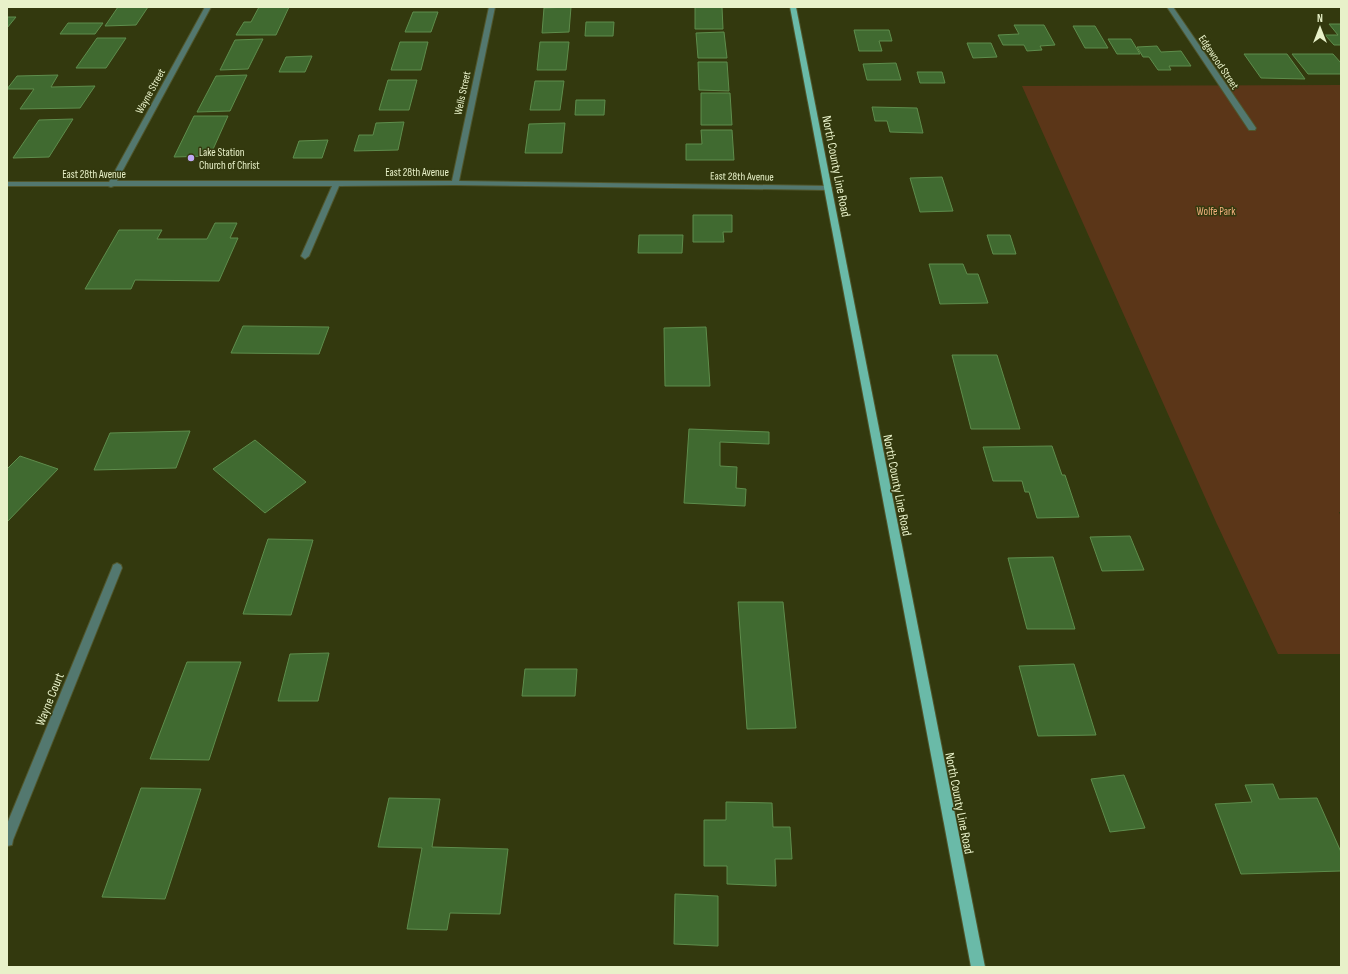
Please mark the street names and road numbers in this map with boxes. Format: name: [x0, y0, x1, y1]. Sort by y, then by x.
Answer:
street label: Edgewood Street: [1196, 33, 1242, 92]
street label: Wayne Street: [133, 66, 168, 116]
street label: Wells Street: [452, 69, 474, 116]
street label: North County Line Road: [818, 114, 854, 218]
street label: East 28th Avenue: [385, 166, 449, 179]
street label: East 28th Avenue: [62, 168, 126, 181]
street label: East 28th Avenue: [710, 169, 774, 184]
street label: North County Line Road: [879, 433, 915, 537]
street label: Wayne Court: [32, 670, 68, 728]
street label: North County Line Road: [941, 751, 977, 855]

